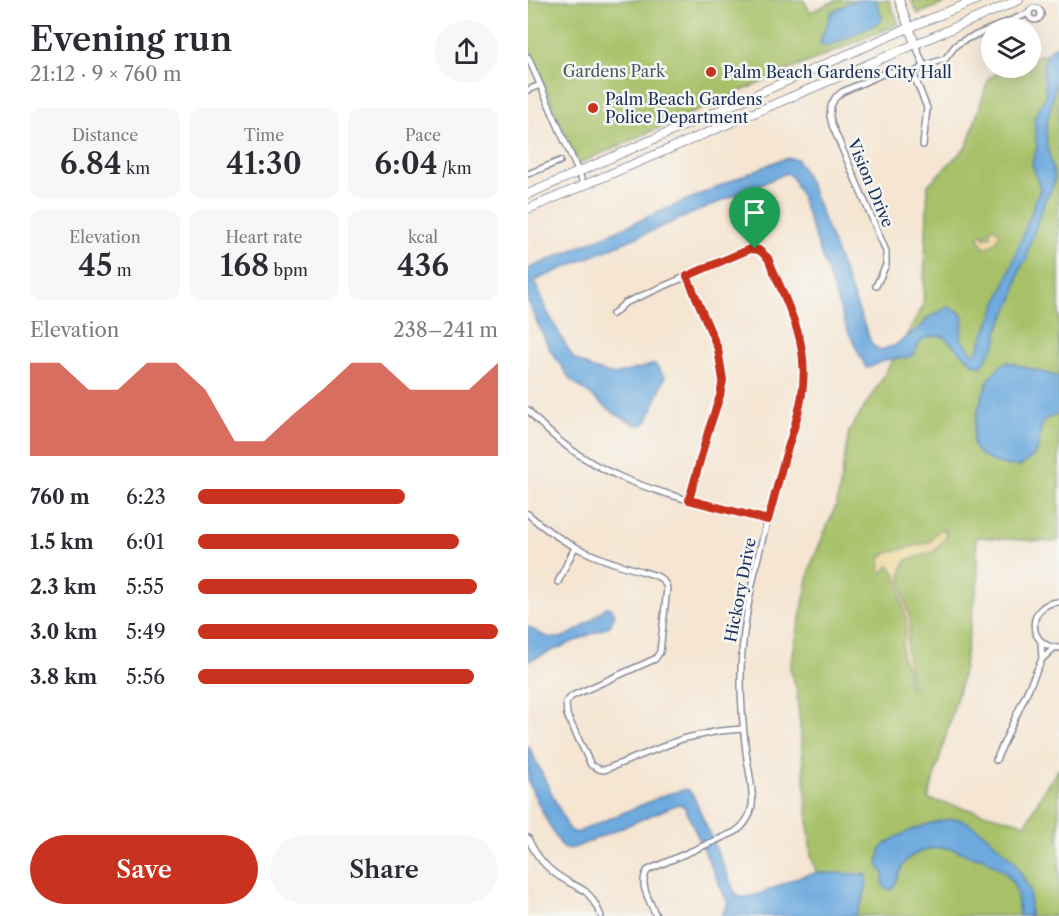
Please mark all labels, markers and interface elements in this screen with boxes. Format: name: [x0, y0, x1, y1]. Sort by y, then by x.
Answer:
map controls: [981, 18, 1041, 78]
button: layers: [981, 18, 1041, 78]
text: Evening run: [30, 19, 232, 60]
button: share: [435, 20, 498, 83]
park label: Gardens Park: [563, 61, 666, 81]
text: 21:12 · 9 × 760 m: [30, 62, 182, 86]
place label: Palm Beach Gardens City Hall: [723, 62, 952, 82]
marker: Palm Beach Gardens City Hall: [704, 65, 718, 79]
place label: Palm Beach Gardens Police Department: [605, 89, 763, 127]
marker: Palm Beach Gardens Police Department: [586, 101, 600, 115]
text: Distance: [72, 125, 138, 145]
text: Time: [244, 125, 284, 145]
text: Pace: [405, 125, 441, 145]
street label: Vision Drive: [843, 135, 899, 230]
text: 6.84: [60, 145, 122, 182]
text: 41:30: [226, 145, 302, 182]
text: 6:04: [374, 145, 438, 182]
text: km: [122, 158, 150, 178]
text: /km: [438, 158, 472, 178]
pin: [729, 187, 780, 249]
icon: arrive: [738, 196, 771, 229]
text: Elevation: [69, 227, 141, 247]
text: Heart rate: [225, 227, 303, 247]
text: kcal: [408, 227, 438, 247]
text: 45: [78, 247, 112, 284]
text: 168: [220, 247, 269, 284]
text: 436: [397, 247, 449, 284]
text: m: [112, 260, 132, 280]
text: bpm: [269, 260, 308, 280]
text: Elevation: [30, 318, 119, 342]
text: 238–241 m: [393, 318, 498, 342]
text: 760 m: [30, 485, 90, 509]
text: 6:23: [126, 485, 166, 509]
text: 1.5 km: [30, 530, 94, 554]
text: 6:01: [126, 530, 164, 554]
street label: Hickory Drive: [720, 536, 760, 644]
text: 2.3 km: [30, 575, 97, 599]
text: 5:55: [126, 575, 164, 599]
text: 3.0 km: [30, 620, 97, 644]
text: 5:49: [126, 620, 166, 644]
text: 3.8 km: [30, 665, 97, 689]
text: 5:56: [126, 665, 165, 689]
button: Save: [30, 835, 258, 904]
button: Share: [270, 835, 498, 904]

